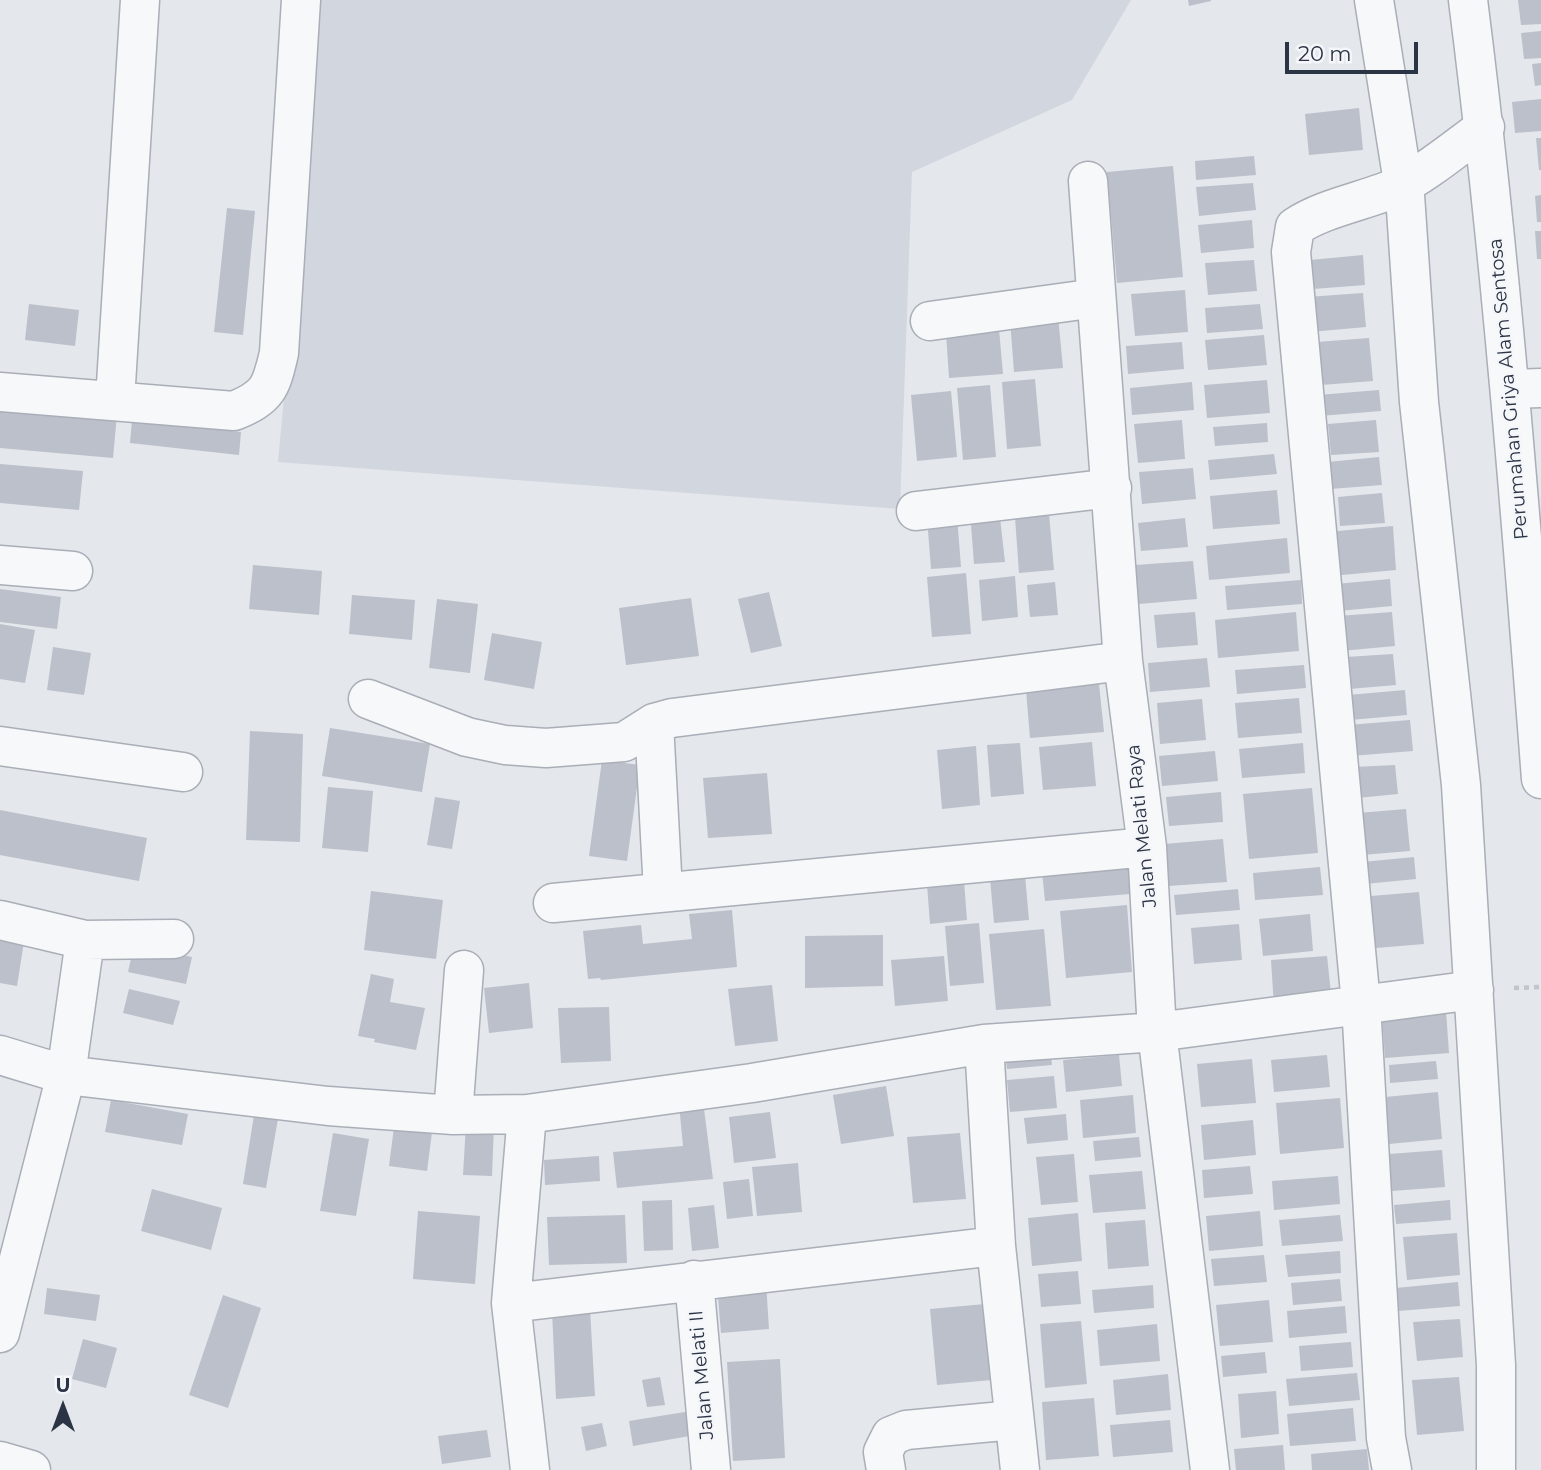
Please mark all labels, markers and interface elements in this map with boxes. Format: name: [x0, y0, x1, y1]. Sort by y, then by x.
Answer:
scale bar: [1289, 28, 1422, 72]
text: 20 m: [1298, 41, 1352, 66]
street label: Perumahan Griya Alam Sentosa: [1484, 237, 1534, 541]
street label: Jalan Melati Raya: [1122, 743, 1162, 909]
street label: Jalan Melati II: [685, 1309, 719, 1441]
north arrow: [28, 1372, 98, 1442]
text: U: [56, 1374, 70, 1397]

